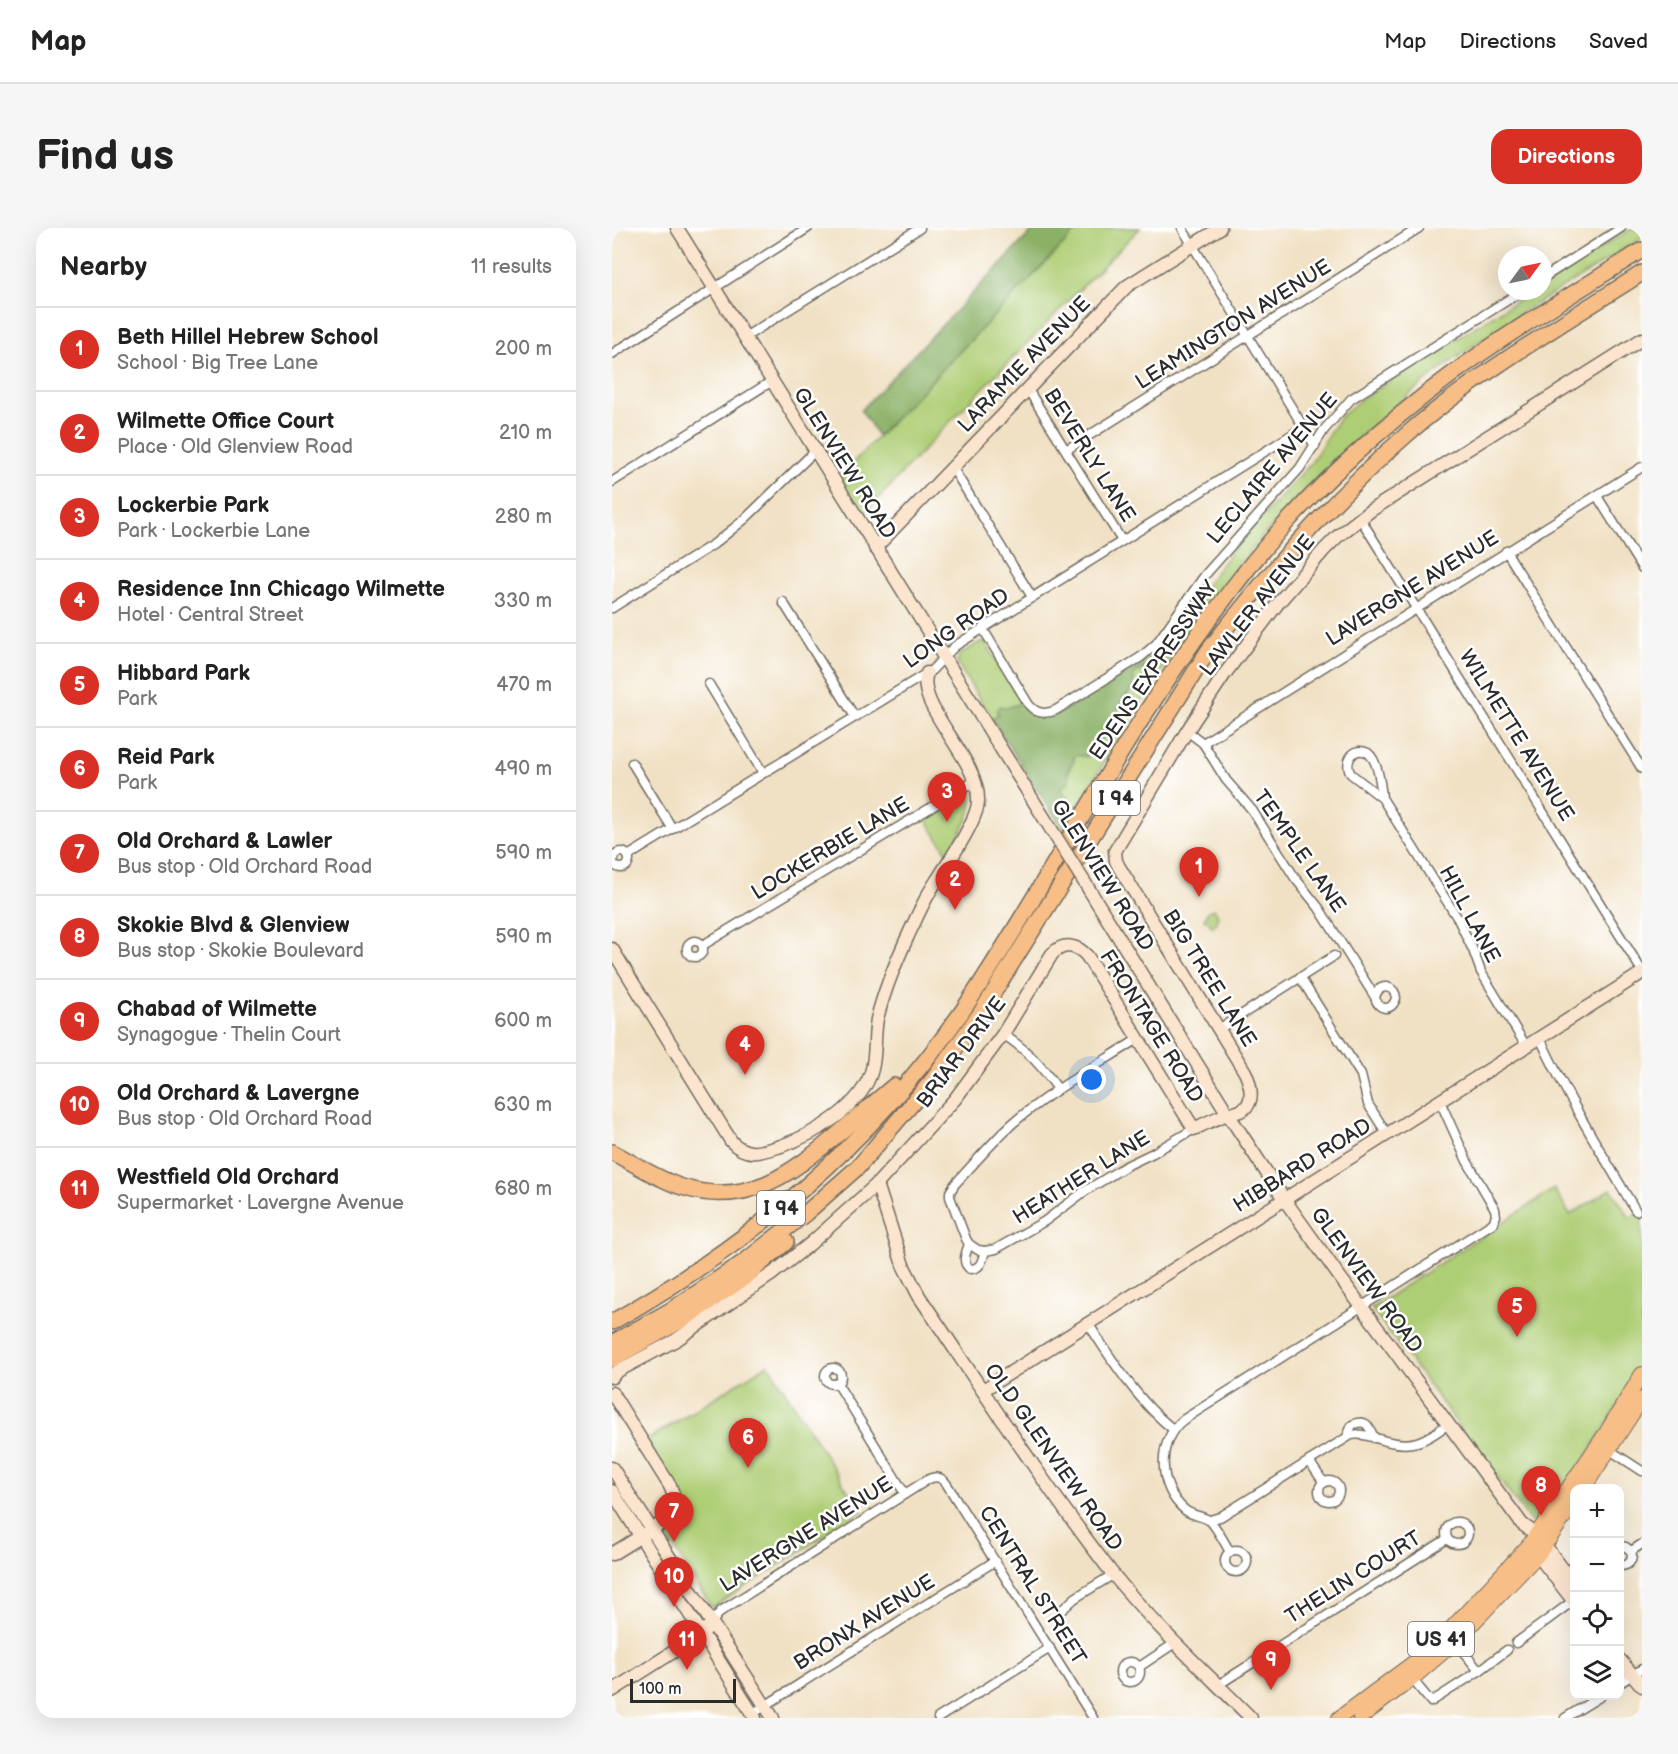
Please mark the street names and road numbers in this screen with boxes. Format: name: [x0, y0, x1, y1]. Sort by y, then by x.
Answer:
street label: LEAMINGTON AVENUE: [1131, 254, 1336, 395]
street label: LARAMIE AVENUE: [953, 291, 1096, 438]
street label: GLENVIEW ROAD: [788, 383, 901, 544]
street label: BEVERLY LANE: [1039, 384, 1141, 527]
street label: LECLAIRE AVENUE: [1202, 388, 1343, 549]
street label: LAVERGNE AVENUE: [1321, 525, 1503, 652]
street label: LAWLER AVENUE: [1195, 530, 1320, 681]
street label: EDENS EXPRESSWAY: [1084, 575, 1223, 765]
street label: LONG ROAD: [899, 583, 1014, 674]
street label: WILMETTE AVENUE: [1454, 645, 1579, 826]
road number: I 94: [1092, 781, 1140, 815]
street label: TEMPLE LANE: [1248, 785, 1351, 917]
street label: LOCKERBIE LANE: [747, 791, 914, 905]
street label: GLENVIEW ROAD: [1046, 795, 1159, 956]
street label: HILL LANE: [1434, 861, 1506, 967]
street label: BIG TREE LANE: [1157, 905, 1262, 1052]
street label: FRONTAGE ROAD: [1094, 945, 1209, 1107]
street label: BRIAR DRIVE: [911, 992, 1011, 1113]
street label: HIBBARD ROAD: [1229, 1113, 1376, 1218]
street label: HEATHER LANE: [1008, 1125, 1154, 1230]
road number: I 94: [757, 1191, 805, 1225]
street label: GLENVIEW ROAD: [1305, 1203, 1428, 1358]
street label: OLD GLENVIEW ROAD: [979, 1359, 1128, 1556]
street label: LAVERGNE AVENUE: [715, 1471, 897, 1598]
street label: CENTRAL STREET: [974, 1501, 1092, 1670]
street label: THELIN COURT: [1281, 1525, 1426, 1629]
street label: BRONX AVENUE: [789, 1569, 939, 1676]
road number: US 41: [1408, 1622, 1474, 1656]

